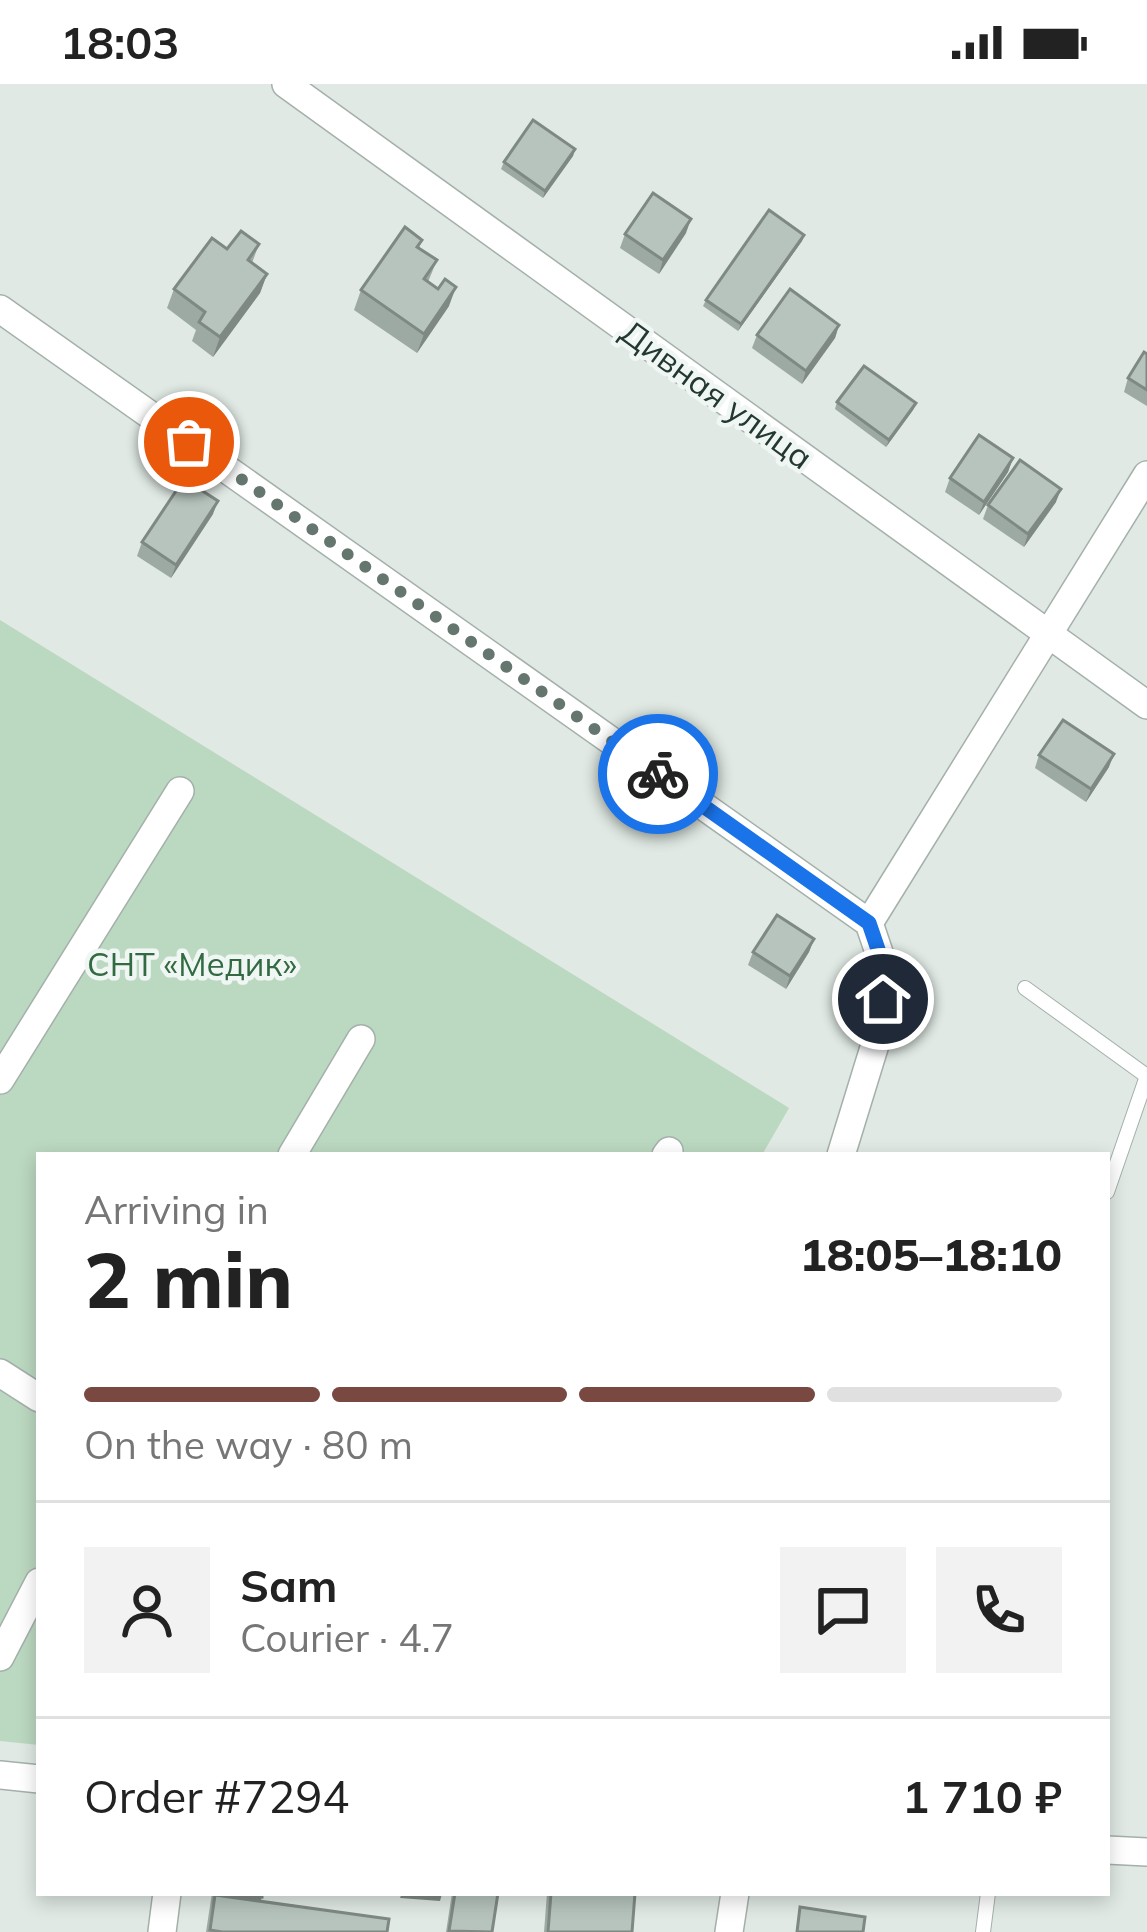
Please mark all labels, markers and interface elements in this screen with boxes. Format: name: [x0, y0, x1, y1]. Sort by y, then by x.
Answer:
text: 18:03: [60, 14, 179, 70]
street label: Дивная улица: [613, 311, 821, 477]
pin: [138, 391, 240, 493]
icon: bag: [156, 409, 222, 475]
courier: [598, 714, 718, 834]
icon: bike: [625, 741, 691, 807]
park label: СНТ «Медик»: [87, 943, 297, 984]
pin: [832, 948, 934, 1050]
icon: home: [850, 966, 916, 1032]
text: Arriving in: [84, 1185, 269, 1234]
text: 18:05–18:10: [800, 1226, 1062, 1282]
text: 2 min: [84, 1230, 293, 1328]
text: On the way · 80 m: [84, 1420, 413, 1469]
button: person: [84, 1547, 210, 1673]
button: chat: [780, 1547, 906, 1673]
button: phone: [936, 1547, 1062, 1673]
text: Sam: [240, 1557, 337, 1613]
text: Courier · 4.7: [240, 1613, 454, 1662]
text: Order #7294: [84, 1768, 349, 1824]
text: 1 710 ₽: [902, 1768, 1062, 1824]

